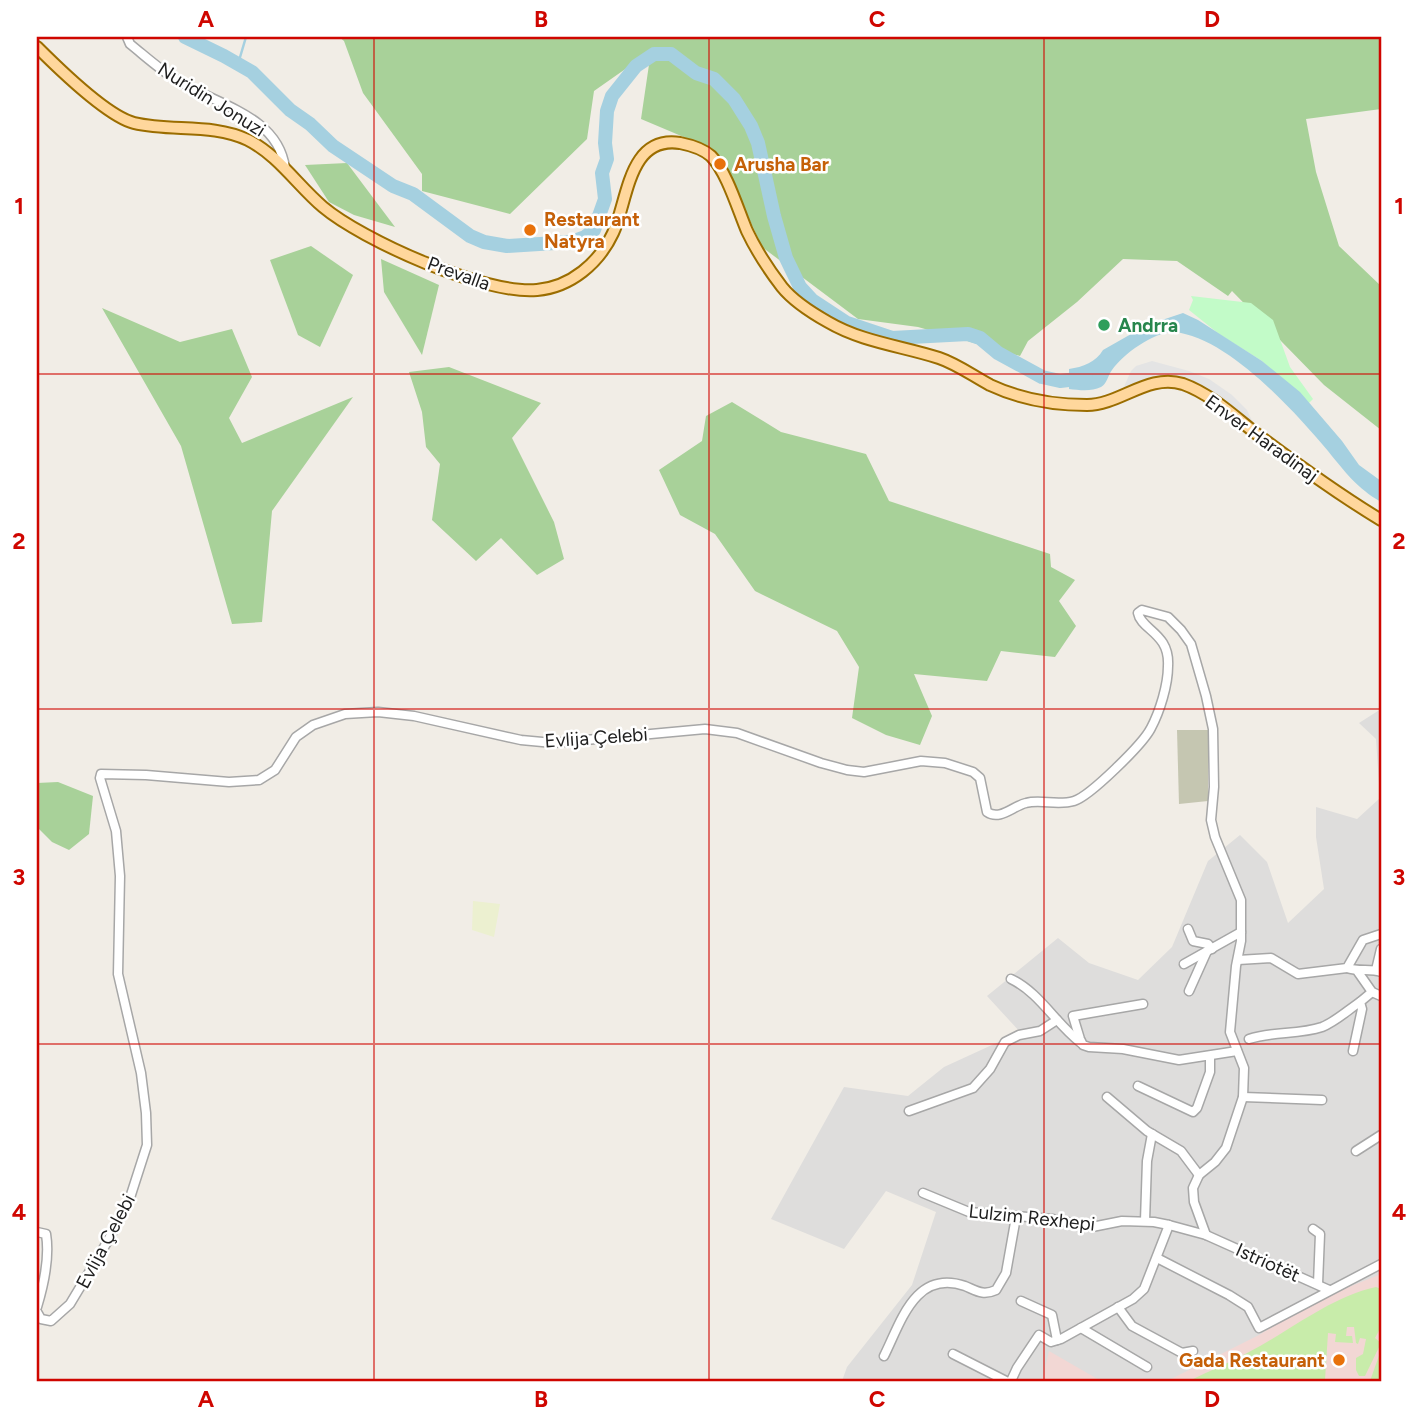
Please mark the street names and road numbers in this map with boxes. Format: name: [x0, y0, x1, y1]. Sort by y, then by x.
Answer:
street label: Nuridin Jonuzi: [154, 57, 270, 142]
street label: Prevalla: [424, 252, 493, 295]
street label: Enver Haradinaj: [1201, 390, 1323, 487]
street label: Evlija Çelebi: [544, 722, 648, 753]
street label: Evlija Çelebi: [71, 1190, 140, 1292]
street label: Lulzim Rexhepi: [968, 1199, 1096, 1236]
street label: Istriotët: [1232, 1238, 1303, 1287]

